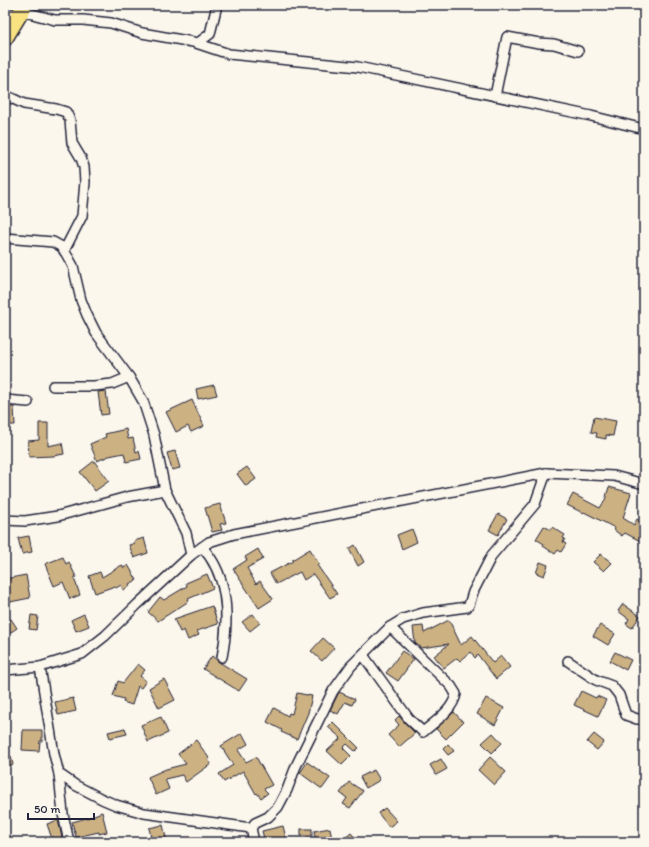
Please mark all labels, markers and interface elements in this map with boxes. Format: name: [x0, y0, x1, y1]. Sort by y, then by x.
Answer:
scale bar: [28, 795, 94, 821]
text: 50 m: [34, 802, 60, 816]

